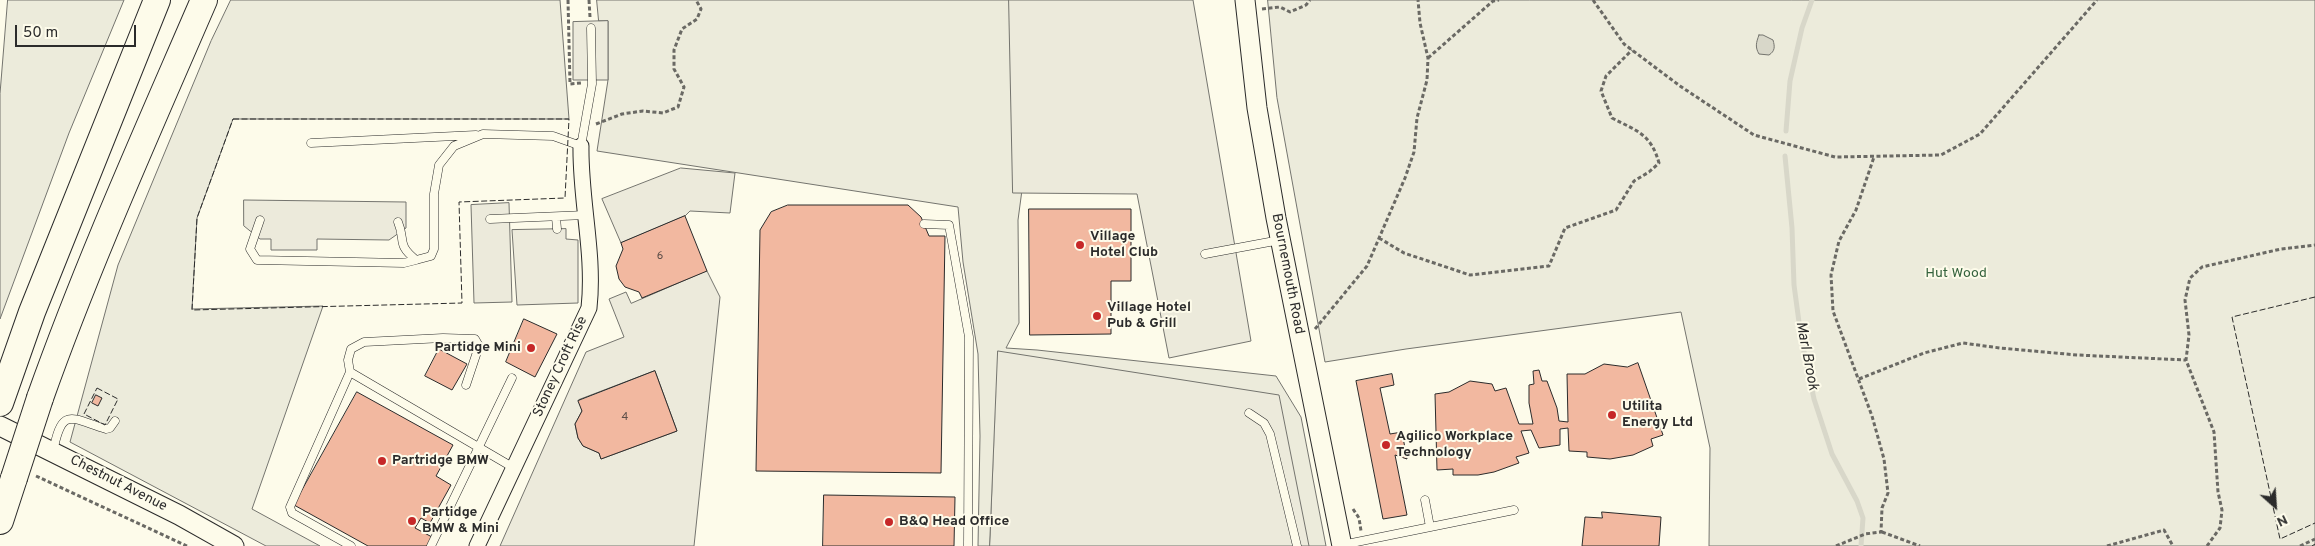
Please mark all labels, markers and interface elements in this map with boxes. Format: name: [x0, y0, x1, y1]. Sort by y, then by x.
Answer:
scale bar: [18, 15, 139, 47]
text: 50 m: [23, 24, 58, 43]
street label: Bournemouth Road: [1267, 212, 1307, 336]
place label: Village Hotel Club: [1090, 229, 1158, 262]
marker: Village Hotel Club: [1074, 239, 1086, 251]
house number: 6: [657, 250, 663, 264]
park label: Hut Wood: [1925, 266, 1987, 282]
place label: Village Hotel Pub & Grill: [1107, 300, 1191, 332]
marker: Village Hotel Pub & Grill: [1091, 310, 1103, 322]
street label: Stoney Croft Rise: [530, 314, 592, 420]
water label: Marl Brook: [1790, 320, 1822, 392]
place label: Partidge Mini: [435, 340, 521, 356]
marker: Partidge Mini: [525, 342, 537, 354]
place label: Utilita Energy Ltd: [1622, 399, 1693, 432]
marker: Utilita Energy Ltd: [1606, 409, 1618, 421]
house number: 4: [622, 411, 628, 425]
place label: Agilico Workplace Technology: [1396, 429, 1513, 462]
marker: Agilico Workplace Technology: [1380, 439, 1392, 451]
street label: Chestnut Avenue: [67, 452, 169, 516]
place label: Partridge BMW: [392, 453, 489, 469]
marker: Partridge BMW: [376, 455, 388, 467]
north arrow: [2250, 481, 2300, 531]
place label: Partidge BMW & Mini: [422, 505, 499, 538]
text: N: [2274, 510, 2290, 530]
place label: B&Q Head Office: [899, 514, 1009, 530]
marker: Partidge BMW & Mini: [406, 515, 418, 527]
marker: B&Q Head Office: [883, 516, 895, 528]

